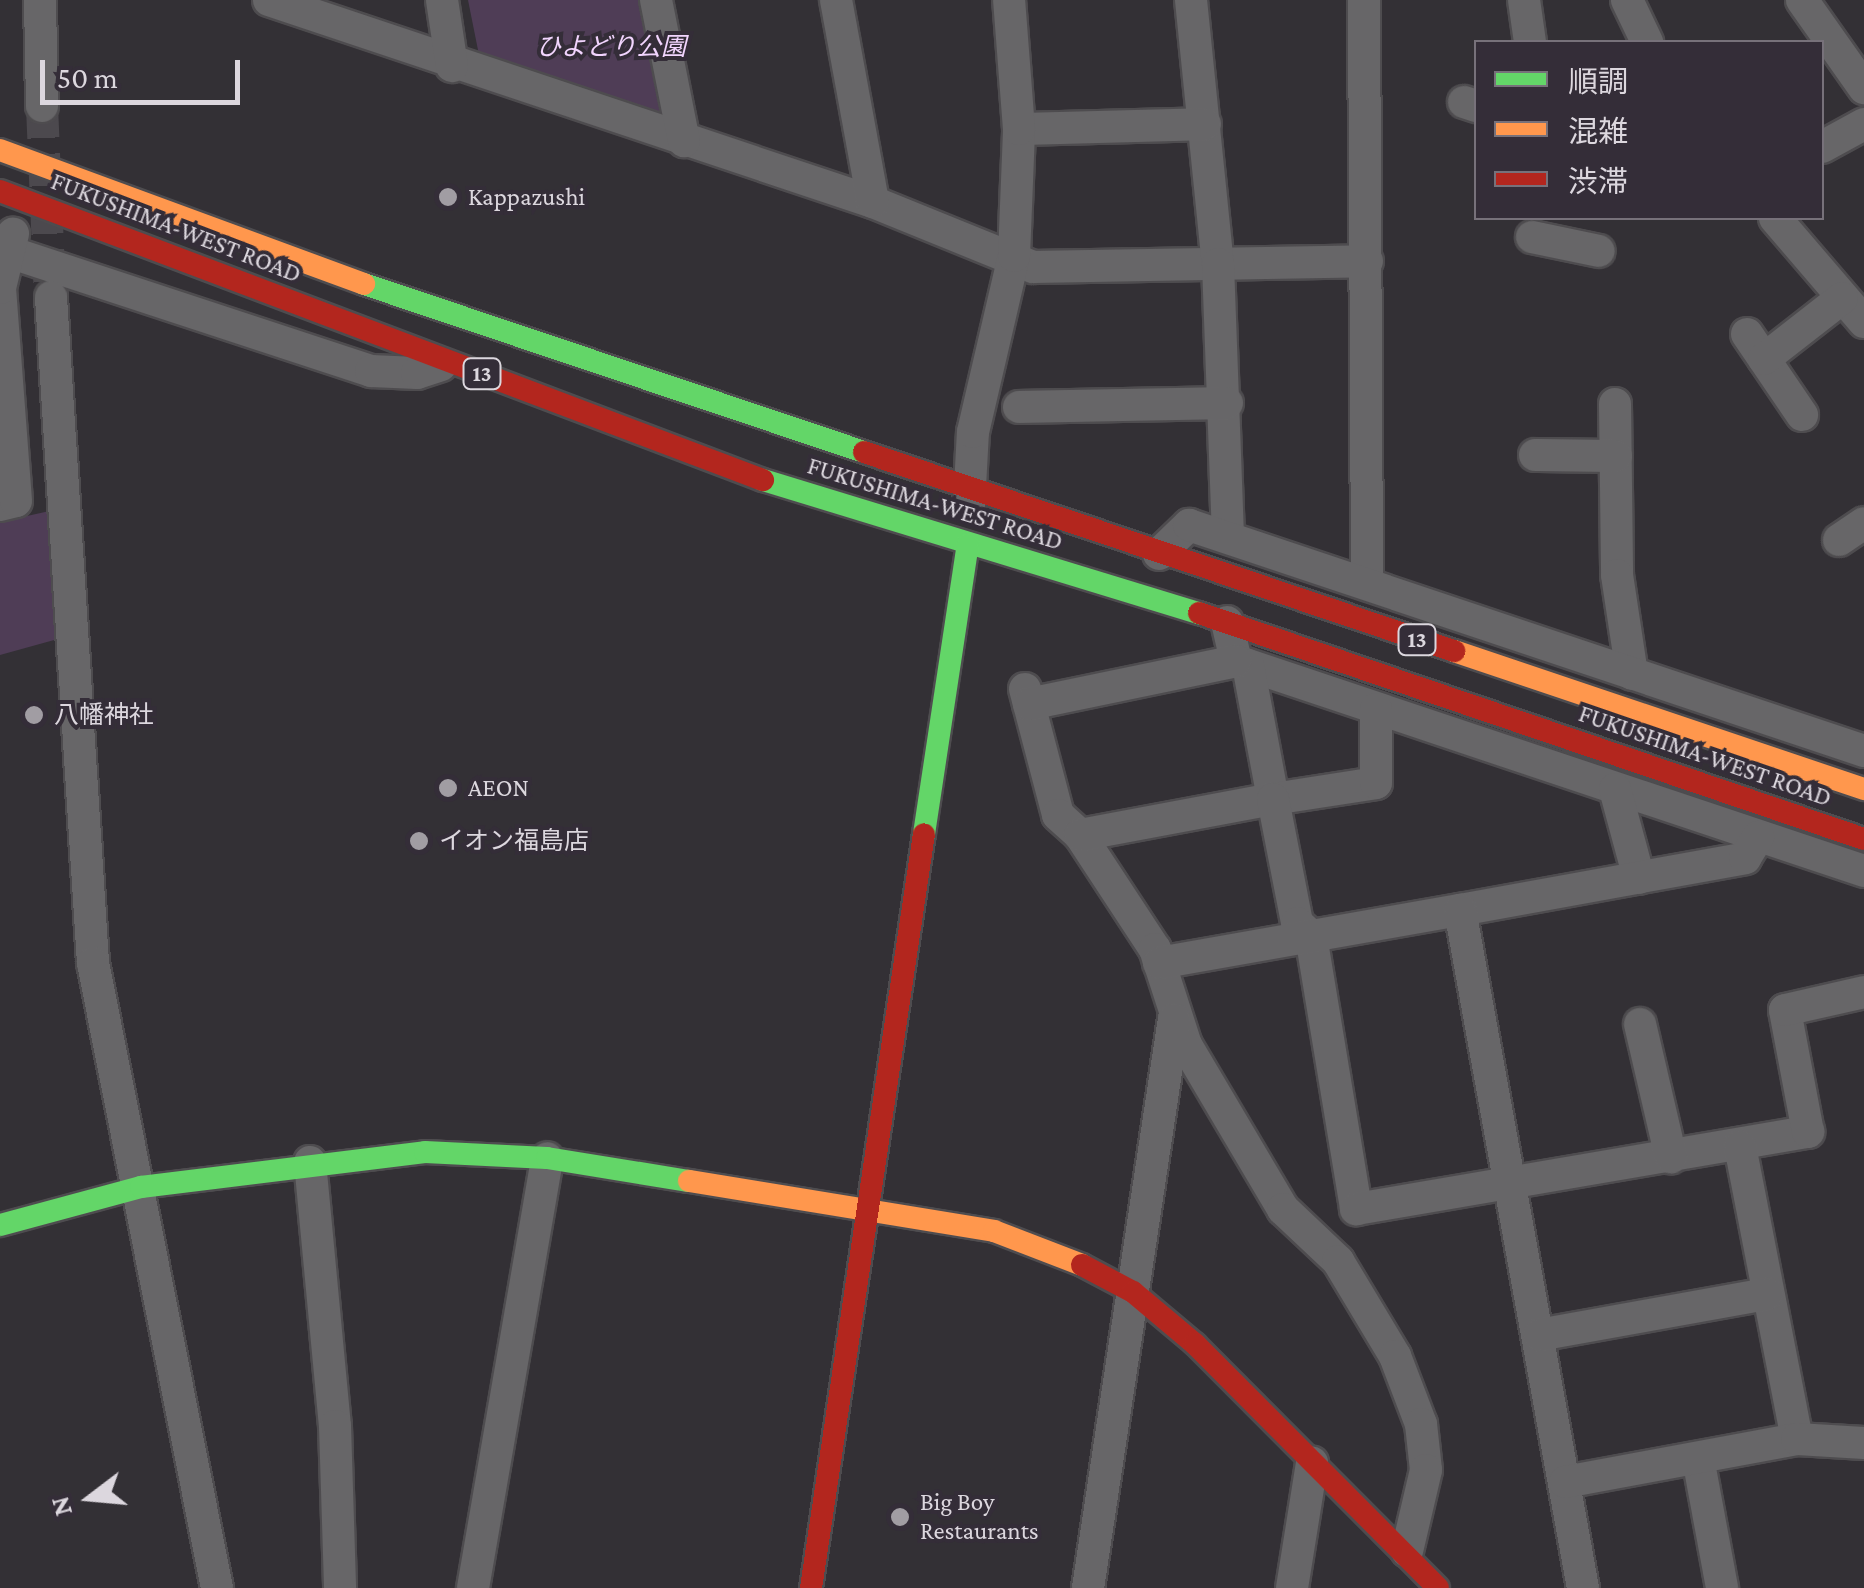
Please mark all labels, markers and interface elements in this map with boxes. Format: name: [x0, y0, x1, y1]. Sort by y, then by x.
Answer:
park label: ひよどり公園: [536, 32, 686, 62]
scale bar: [45, 40, 245, 102]
legend: [1474, 40, 1824, 220]
text: 50 m: [57, 61, 118, 94]
text: 順調: [1568, 65, 1628, 98]
text: 混雑: [1568, 115, 1628, 148]
text: 渋滞: [1568, 165, 1628, 198]
street label: FUKUSHIMA-WEST ROAD: [47, 166, 305, 290]
place label: Kappazushi: [468, 182, 585, 212]
marker: Kappazushi: [437, 186, 459, 208]
road number: 13: [462, 357, 502, 391]
street label: FUKUSHIMA-WEST ROAD: [804, 451, 1066, 557]
road number: 13: [1397, 623, 1437, 657]
street label: FUKUSHIMA-WEST ROAD: [1575, 699, 1835, 813]
place label: 八幡神社: [54, 700, 154, 730]
marker: 八幡神社: [23, 704, 45, 726]
place label: AEON: [468, 773, 529, 803]
marker: AEON: [437, 777, 459, 799]
place label: イオン福島店: [439, 826, 589, 856]
marker: イオン福島店: [408, 830, 430, 852]
north arrow: [40, 1448, 140, 1548]
place label: Big Boy Restaurants: [920, 1488, 1039, 1547]
text: N: [43, 1493, 78, 1520]
marker: Big Boy Restaurants: [889, 1506, 911, 1528]

